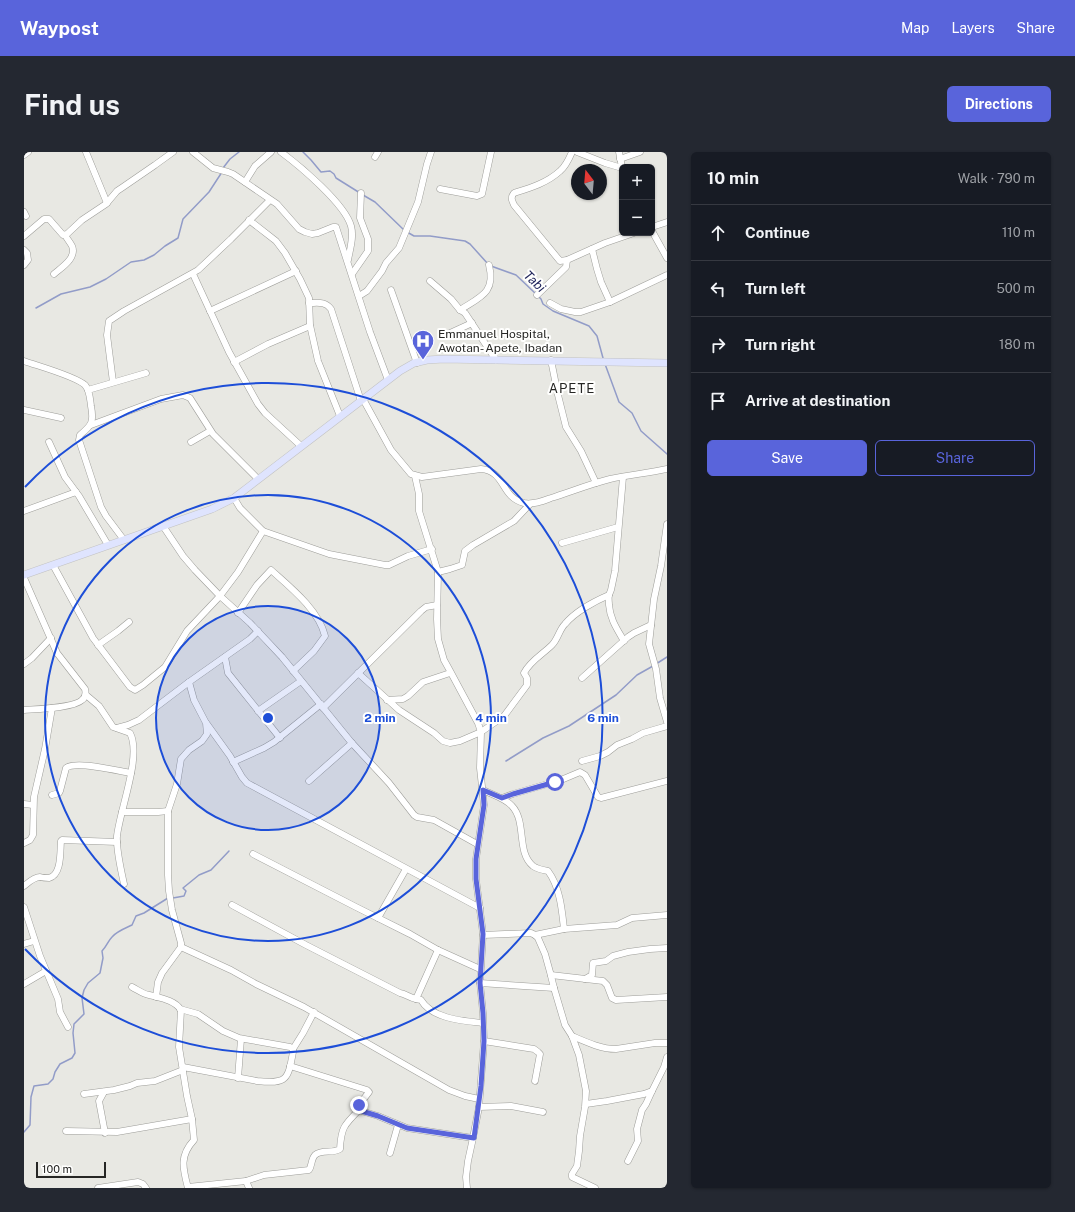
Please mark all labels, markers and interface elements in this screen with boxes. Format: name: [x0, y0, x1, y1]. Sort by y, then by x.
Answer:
text: Waypost: [20, 17, 99, 39]
text: Map: [901, 20, 929, 36]
text: Layers: [951, 20, 995, 36]
text: Share: [1017, 20, 1055, 36]
button: Directions: [947, 86, 1051, 122]
text: Find us: [24, 88, 120, 121]
north arrow: [571, 164, 607, 200]
map controls: [619, 164, 655, 236]
button: +: [619, 164, 655, 200]
text: 10 min: [707, 168, 759, 188]
text: Walk · 790 m: [958, 171, 1035, 186]
button: −: [619, 200, 655, 236]
icon: ahead: [707, 222, 729, 244]
text: Continue: [745, 224, 810, 241]
text: 110 m: [1002, 225, 1035, 240]
water label: Tabi: [521, 268, 549, 296]
icon: left: [707, 278, 729, 300]
text: Turn left: [745, 280, 806, 297]
text: 500 m: [996, 281, 1035, 296]
place label: Emmanuel Hospital, Awotan- Apete, Ibadan: [438, 327, 562, 355]
hospital icon: Emmanuel Hospital, Awotan- Apete, Ibadan: [410, 328, 436, 361]
icon: right: [707, 334, 729, 356]
text: Turn right: [745, 336, 815, 353]
text: 180 m: [999, 337, 1035, 352]
district label: APETE: [549, 381, 595, 396]
icon: arrive: [707, 390, 729, 412]
text: Arrive at destination: [745, 392, 890, 409]
button: Save: [707, 440, 867, 476]
button: Share: [875, 440, 1035, 476]
centre of rings: [261, 711, 275, 725]
text: 2 min: [364, 711, 396, 725]
text: 4 min: [475, 711, 507, 725]
text: 6 min: [587, 711, 619, 725]
route start: [546, 773, 564, 791]
route end: [350, 1096, 368, 1114]
scale bar: [36, 1160, 106, 1179]
text: 100 m: [42, 1163, 72, 1175]

